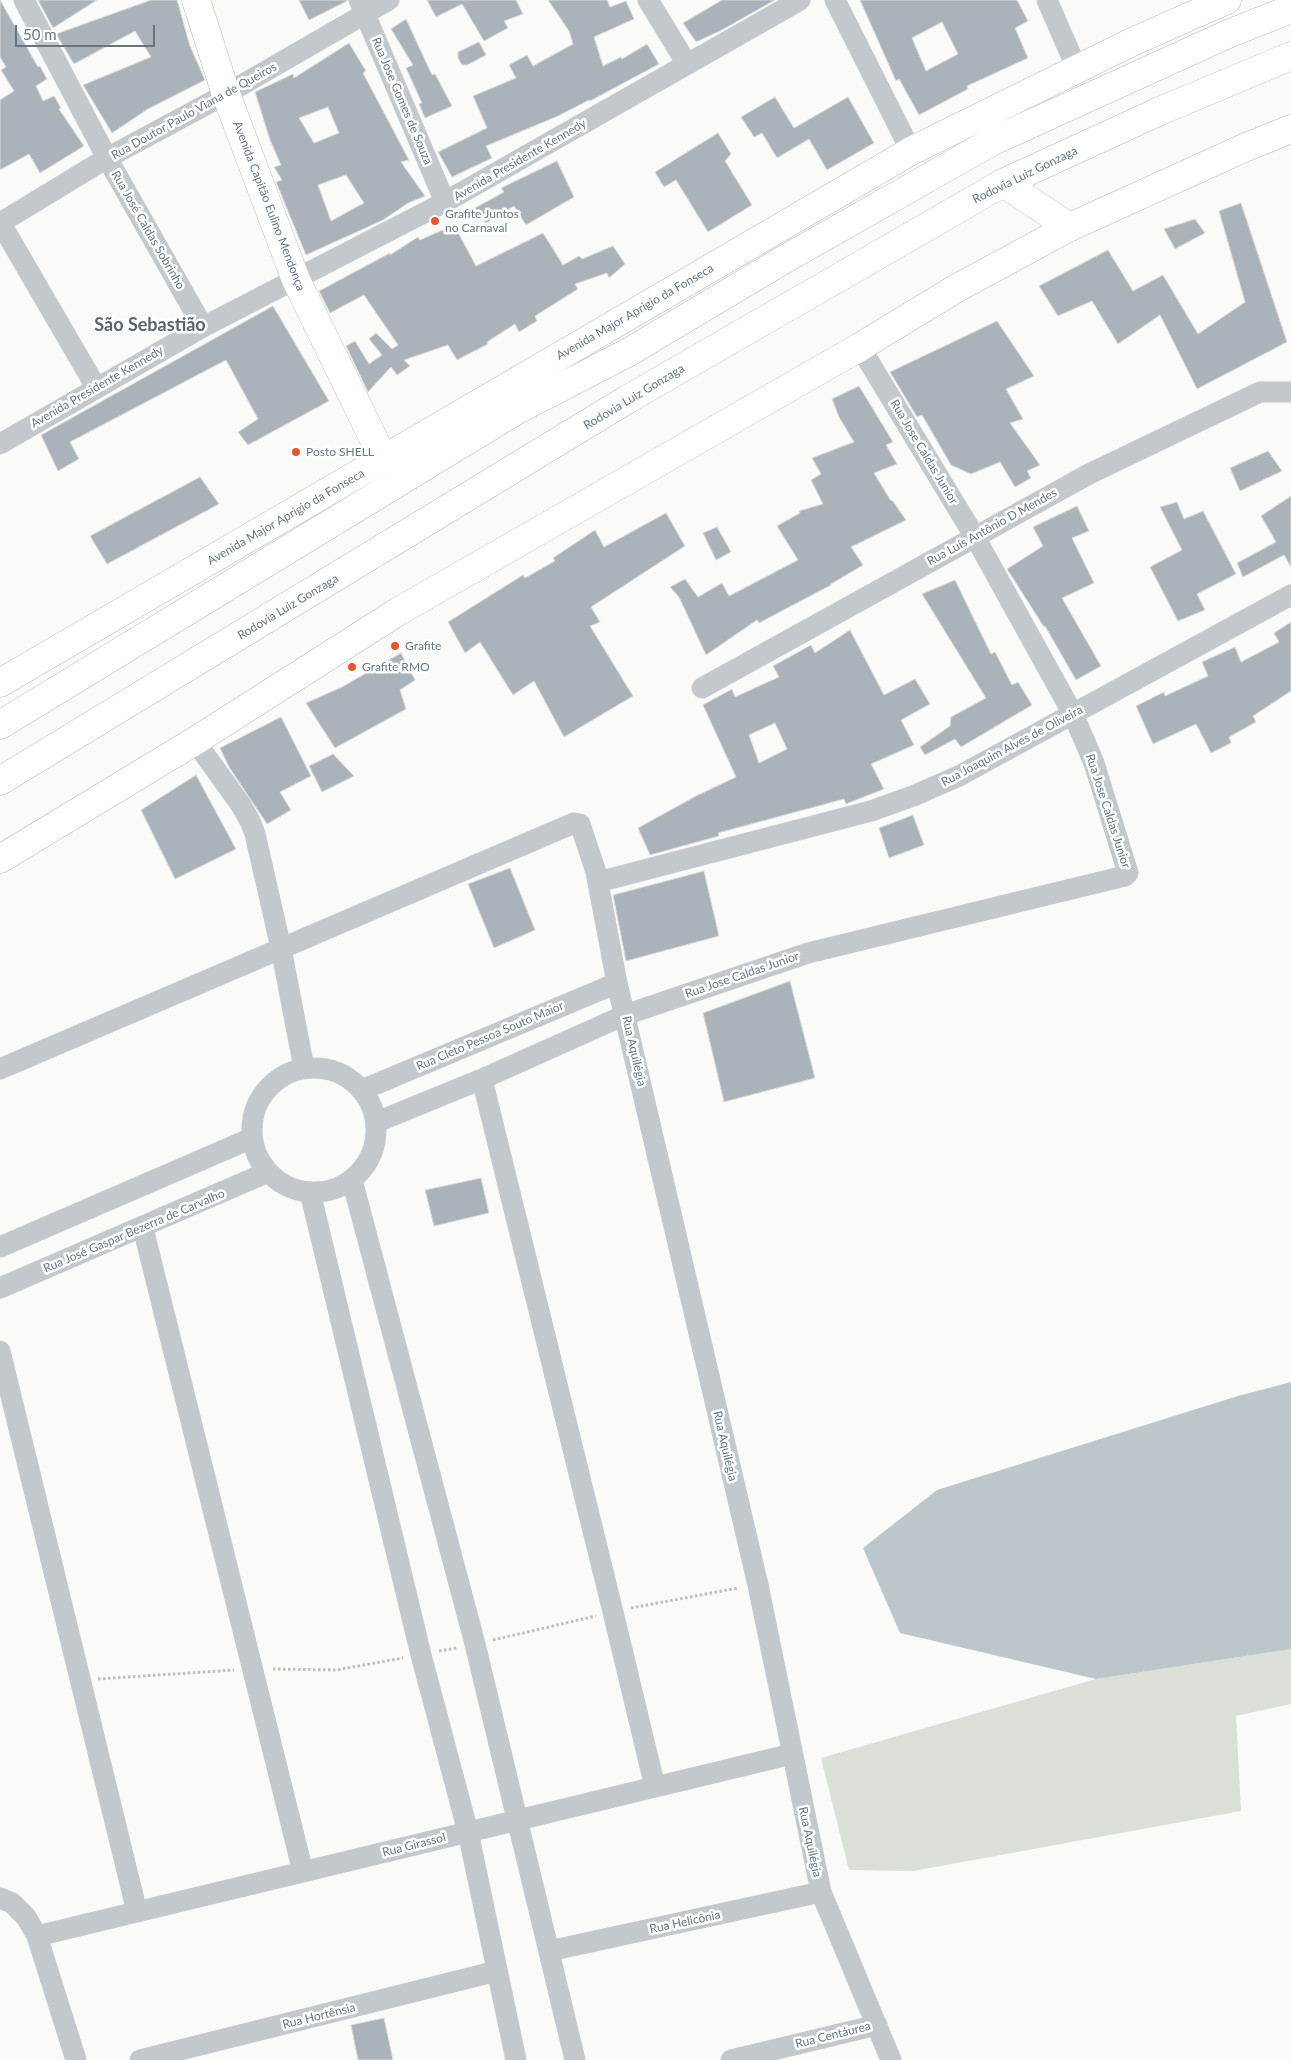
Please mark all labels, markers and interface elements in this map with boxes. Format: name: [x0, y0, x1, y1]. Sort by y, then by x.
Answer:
scale bar: [18, 15, 158, 47]
text: 50 m: [23, 25, 57, 43]
street label: Rua Jose Gomes de Souza: [369, 35, 435, 167]
street label: Rua Doutor Paulo Viana de Queiros: [109, 59, 279, 163]
street label: Avenida Presidente Kennedy: [451, 116, 589, 204]
street label: Avenida Capitão Eulino Mendonça: [230, 119, 308, 293]
street label: Rodovia Luiz Gonzaga: [970, 143, 1080, 207]
street label: Rua José Caldas Sobrinho: [108, 168, 188, 292]
place label: Grafite Juntos no Carnaval: [445, 207, 519, 235]
marker: Grafite Juntos no Carnaval: [429, 215, 441, 227]
street label: Avenida Major Aprigio da Fonseca: [554, 261, 716, 363]
district label: São Sebastião: [94, 314, 206, 336]
street label: Avenida Presidente Kennedy: [28, 343, 166, 431]
street label: Rodovia Luiz Gonzaga: [581, 361, 687, 433]
street label: Rua Jose Caldas Junior: [887, 397, 961, 507]
place label: Posto SHELL: [306, 445, 374, 459]
marker: Posto SHELL: [290, 446, 302, 458]
street label: Avenida Major Aprigio da Fonseca: [205, 466, 367, 568]
street label: Rua Luís Antônio D Mendes: [925, 485, 1059, 569]
street label: Rodovia Luiz Gonzaga: [235, 571, 341, 643]
place label: Grafite: [405, 639, 441, 653]
marker: Grafite: [389, 640, 401, 652]
place label: Grafite RMO: [362, 660, 430, 674]
marker: Grafite RMO: [346, 661, 358, 673]
street label: Rua Joaquim Alves de Oliveira: [939, 703, 1085, 789]
street label: Rua Jose Caldas Junior: [1083, 752, 1133, 870]
street label: Rua Jose Caldas Junior: [683, 949, 801, 1001]
street label: Rua Cleto Pessoa Souto Maior: [414, 998, 566, 1074]
street label: Rua Aquilégia: [619, 1015, 649, 1087]
street label: Rua José Gaspar Bezerra de Carvalho: [41, 1186, 227, 1276]
street label: Rua Aquilégia: [710, 1410, 740, 1482]
street label: Rua Aquilégia: [796, 1806, 824, 1878]
street label: Rua Girassol: [381, 1830, 447, 1860]
street label: Rua Helicônia: [648, 1907, 722, 1937]
street label: Rua Hortênsia: [281, 2000, 357, 2032]
street label: Rua Centáurea: [794, 2019, 872, 2051]

